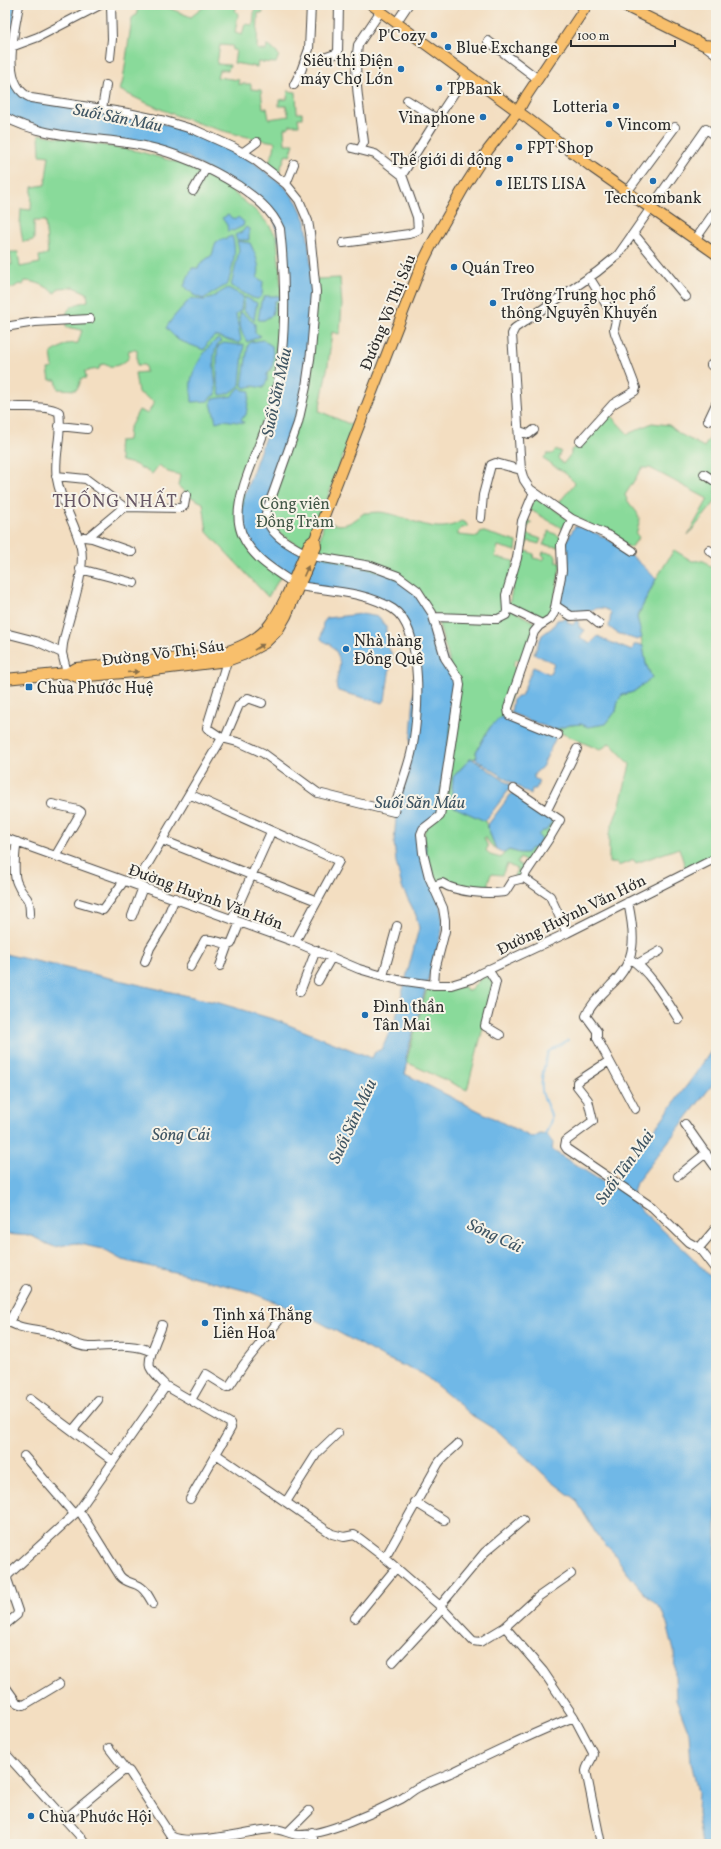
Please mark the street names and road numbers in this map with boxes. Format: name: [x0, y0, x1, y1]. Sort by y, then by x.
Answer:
street label: Đường Võ Thị Sáu: [356, 251, 422, 374]
street label: Đường Võ Thị Sáu: [101, 636, 226, 672]
street label: Đường Huỳnh Văn Hớn: [125, 860, 286, 936]
street label: Đường Huỳnh Văn Hớn: [494, 870, 650, 962]

